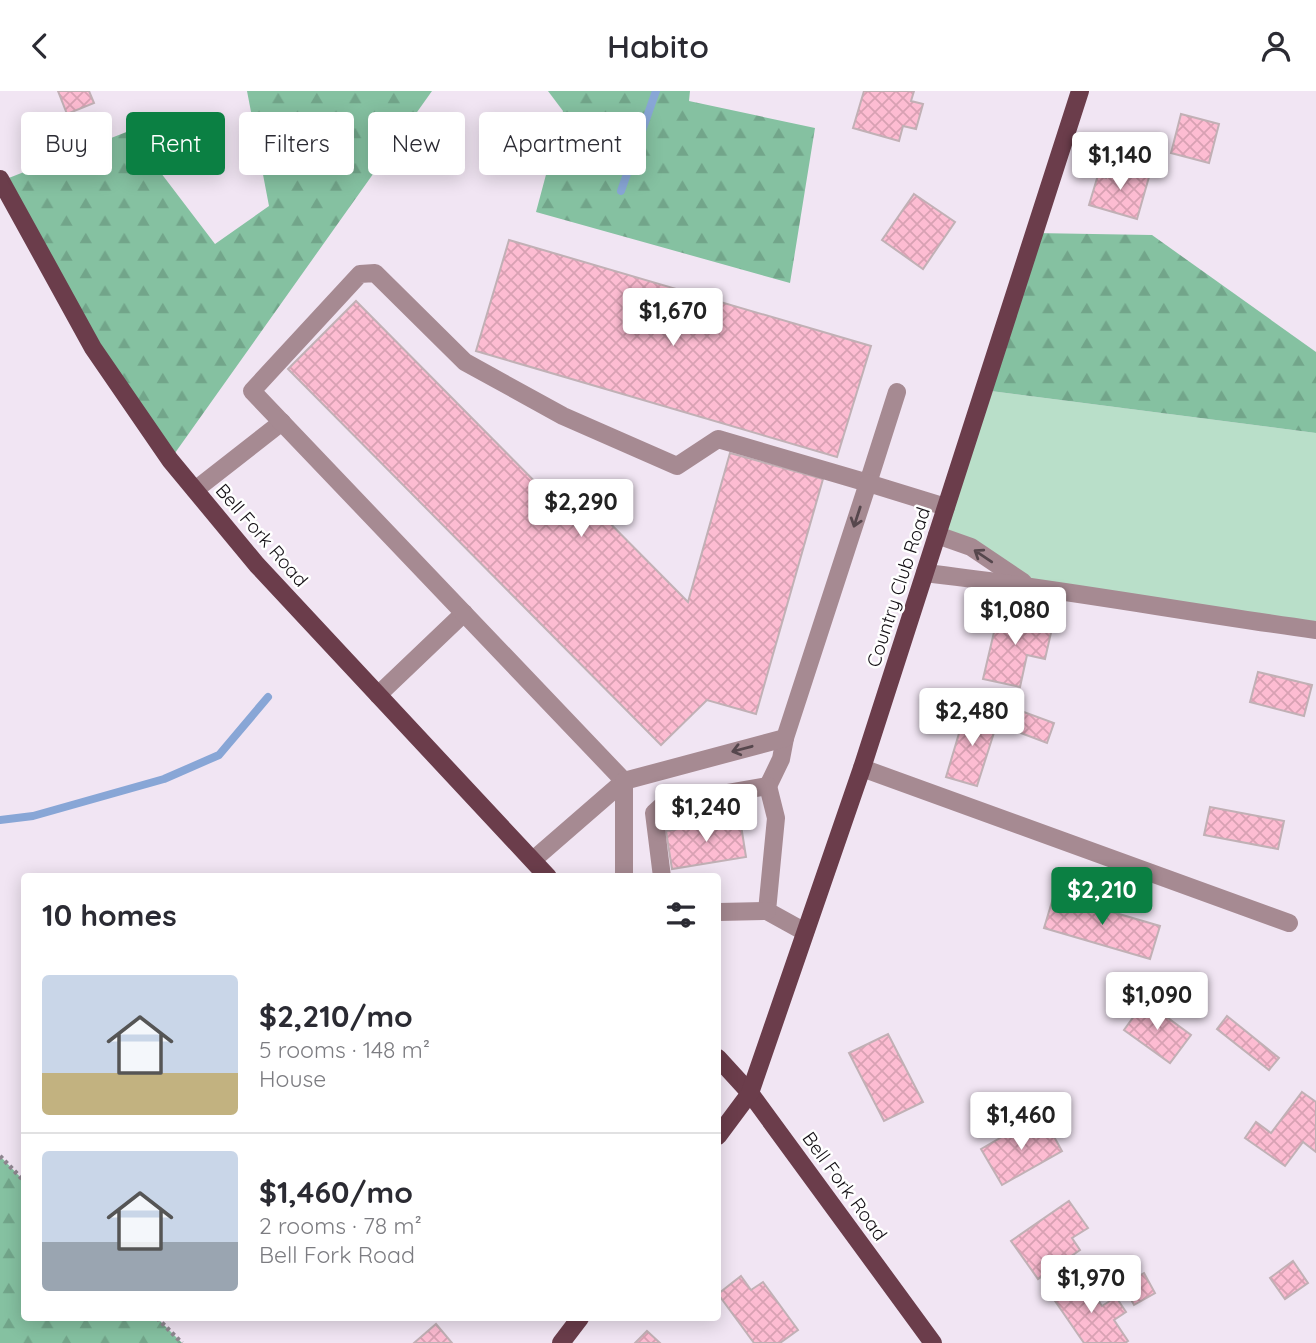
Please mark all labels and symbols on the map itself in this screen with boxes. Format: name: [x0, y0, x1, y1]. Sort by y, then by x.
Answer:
pin: $1,140: [1063, 133, 1177, 192]
pin: $1,670: [616, 289, 730, 348]
street label: Bell Fork Road: [211, 479, 313, 591]
pin: $2,290: [524, 479, 638, 539]
street label: Country Club Road: [861, 504, 935, 670]
one-way arrow: [850, 506, 863, 528]
one-way arrow: [974, 549, 993, 563]
pin: $1,080: [958, 587, 1072, 647]
pin: $2,480: [915, 689, 1029, 748]
one-way arrow: [731, 743, 754, 756]
pin: $1,240: [649, 785, 763, 844]
pin: $2,210: [1045, 867, 1159, 927]
pin: $1,090: [1100, 972, 1214, 1032]
pin: $1,460: [964, 1093, 1078, 1152]
street label: Bell Fork Road: [797, 1127, 893, 1245]
pin: $1,970: [1034, 1255, 1148, 1315]

